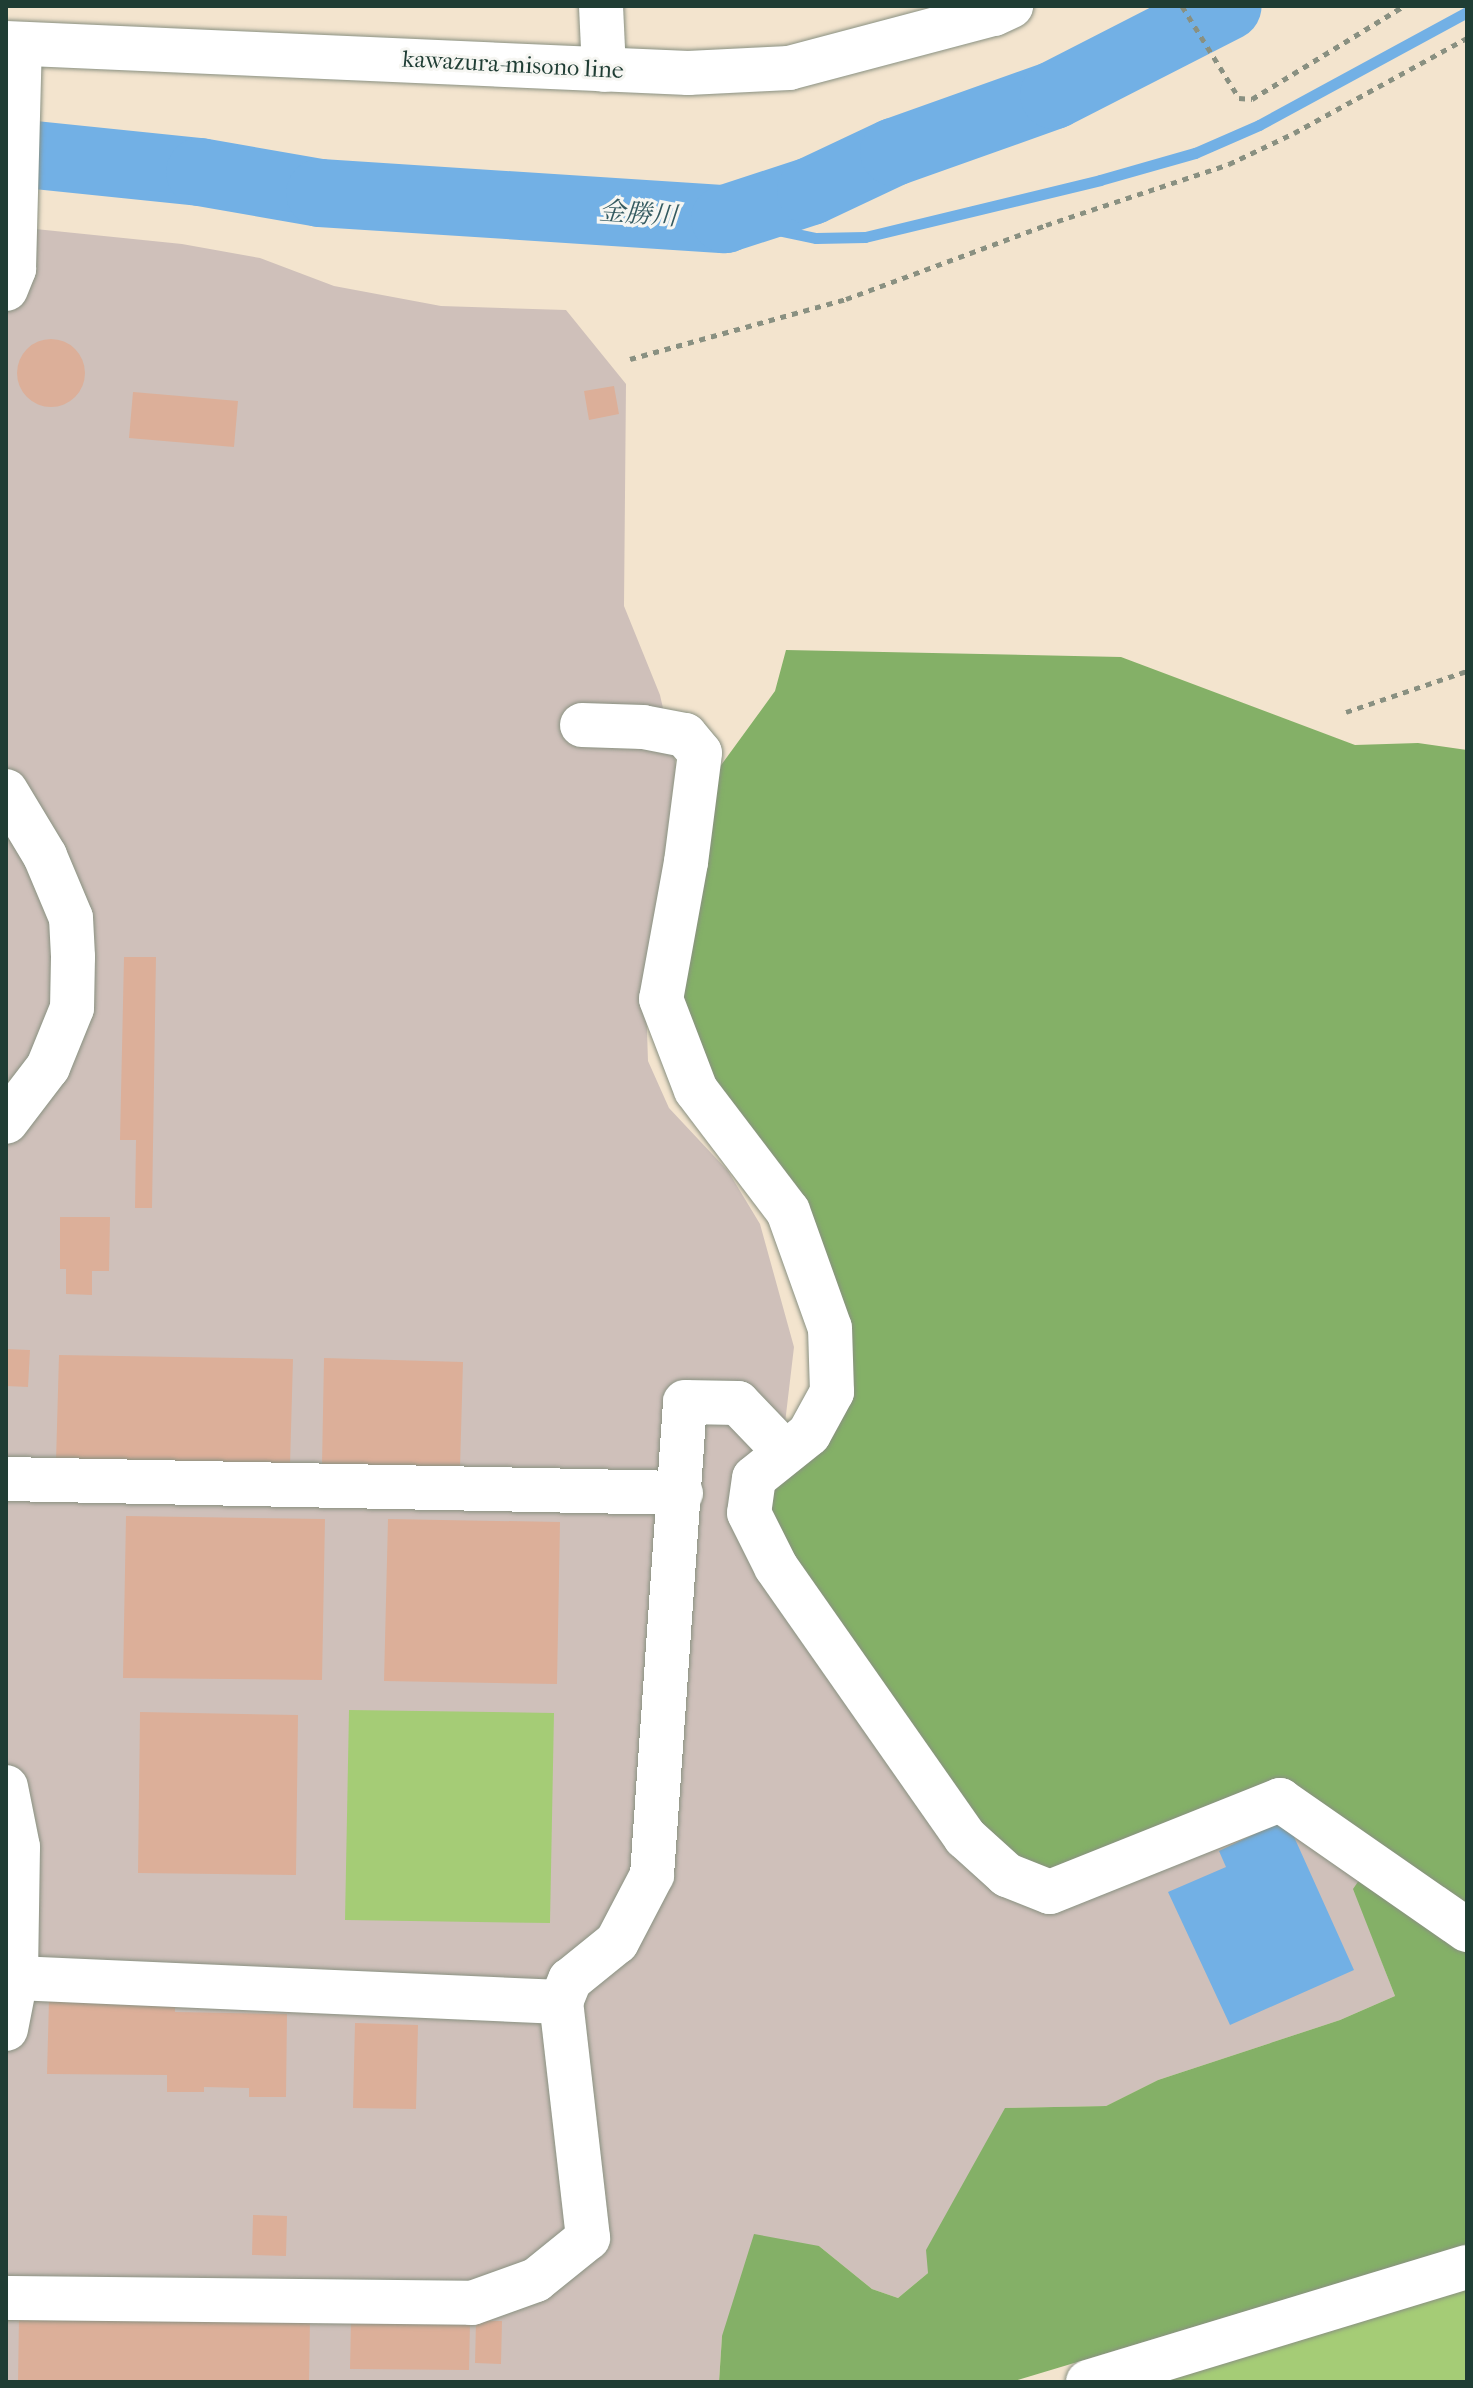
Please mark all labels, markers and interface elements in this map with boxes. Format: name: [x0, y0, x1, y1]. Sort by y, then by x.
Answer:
street label: kawazura-misono line: [401, 45, 625, 85]
water label: 金勝川: [598, 196, 678, 232]

